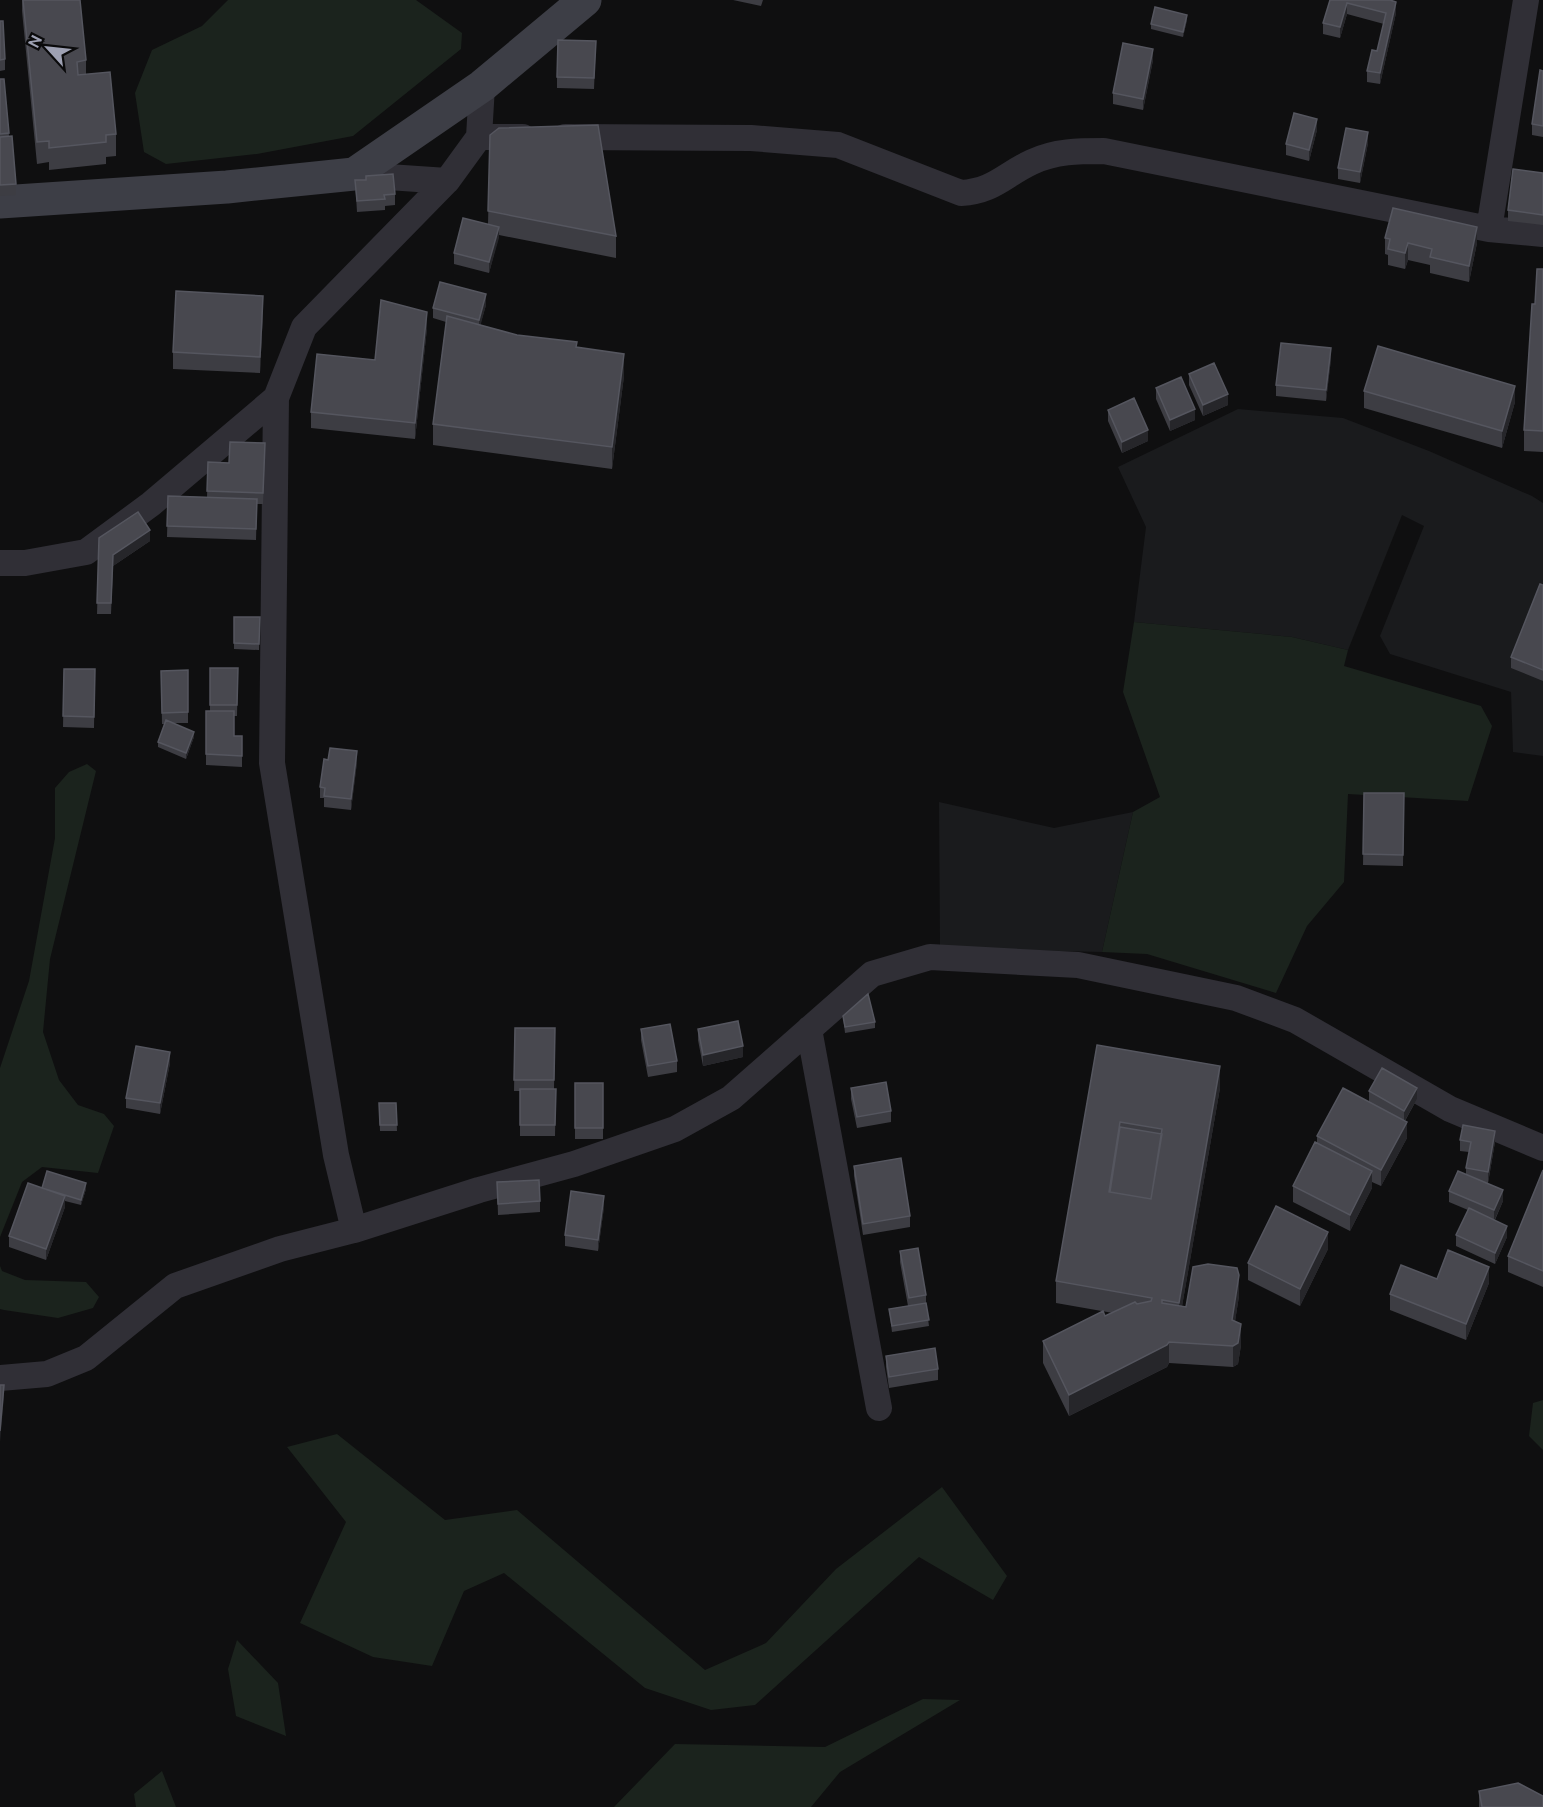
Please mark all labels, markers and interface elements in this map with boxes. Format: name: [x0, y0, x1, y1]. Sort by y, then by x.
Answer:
north arrow: [18, 18, 78, 78]
text: N: [24, 32, 45, 51]

